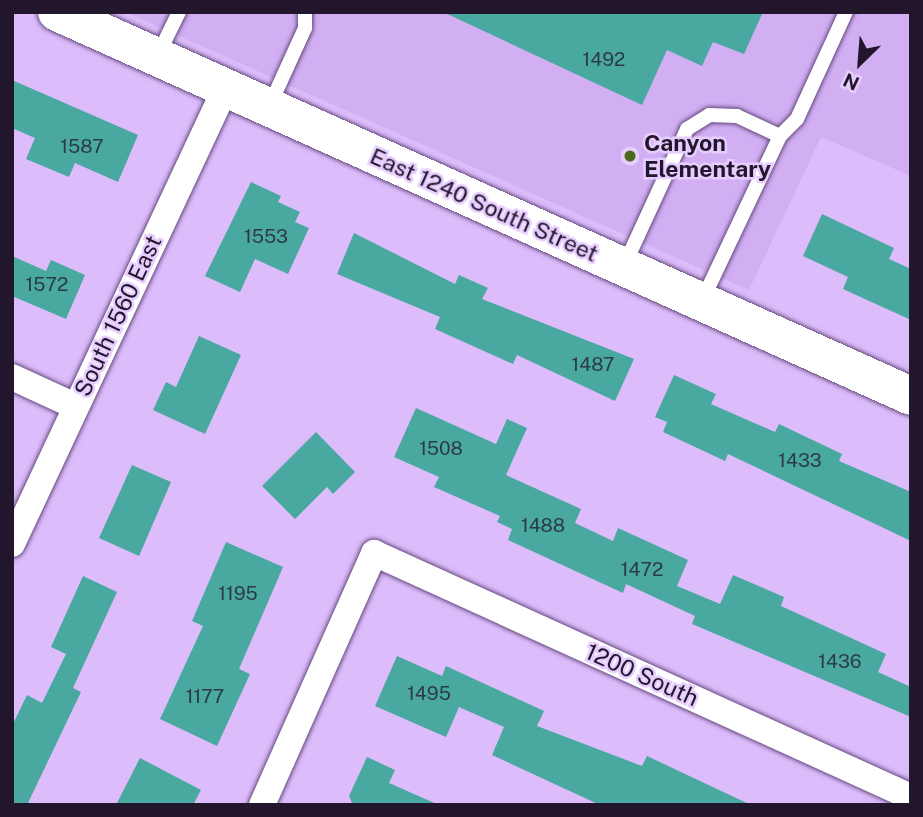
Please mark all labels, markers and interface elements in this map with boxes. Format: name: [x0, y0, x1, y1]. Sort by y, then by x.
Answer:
north arrow: [825, 28, 895, 98]
house number: 1492: [583, 49, 625, 71]
text: N: [840, 69, 863, 95]
place label: Canyon Elementary: [644, 129, 771, 183]
house number: 1587: [60, 136, 104, 158]
street label: East 1240 South Street: [366, 142, 602, 268]
marker: Canyon Elementary: [622, 148, 638, 164]
house number: 1553: [244, 226, 288, 248]
street label: South 1560 East: [69, 231, 167, 401]
house number: 1572: [26, 274, 68, 296]
house number: 1487: [571, 354, 615, 376]
house number: 1508: [419, 438, 463, 460]
house number: 1433: [778, 450, 822, 472]
house number: 1488: [521, 515, 565, 537]
house number: 1472: [621, 559, 663, 581]
house number: 1195: [218, 583, 258, 605]
street label: 1200 South: [581, 638, 703, 712]
house number: 1436: [818, 651, 862, 673]
house number: 1495: [407, 683, 451, 705]
house number: 1177: [186, 686, 224, 708]

